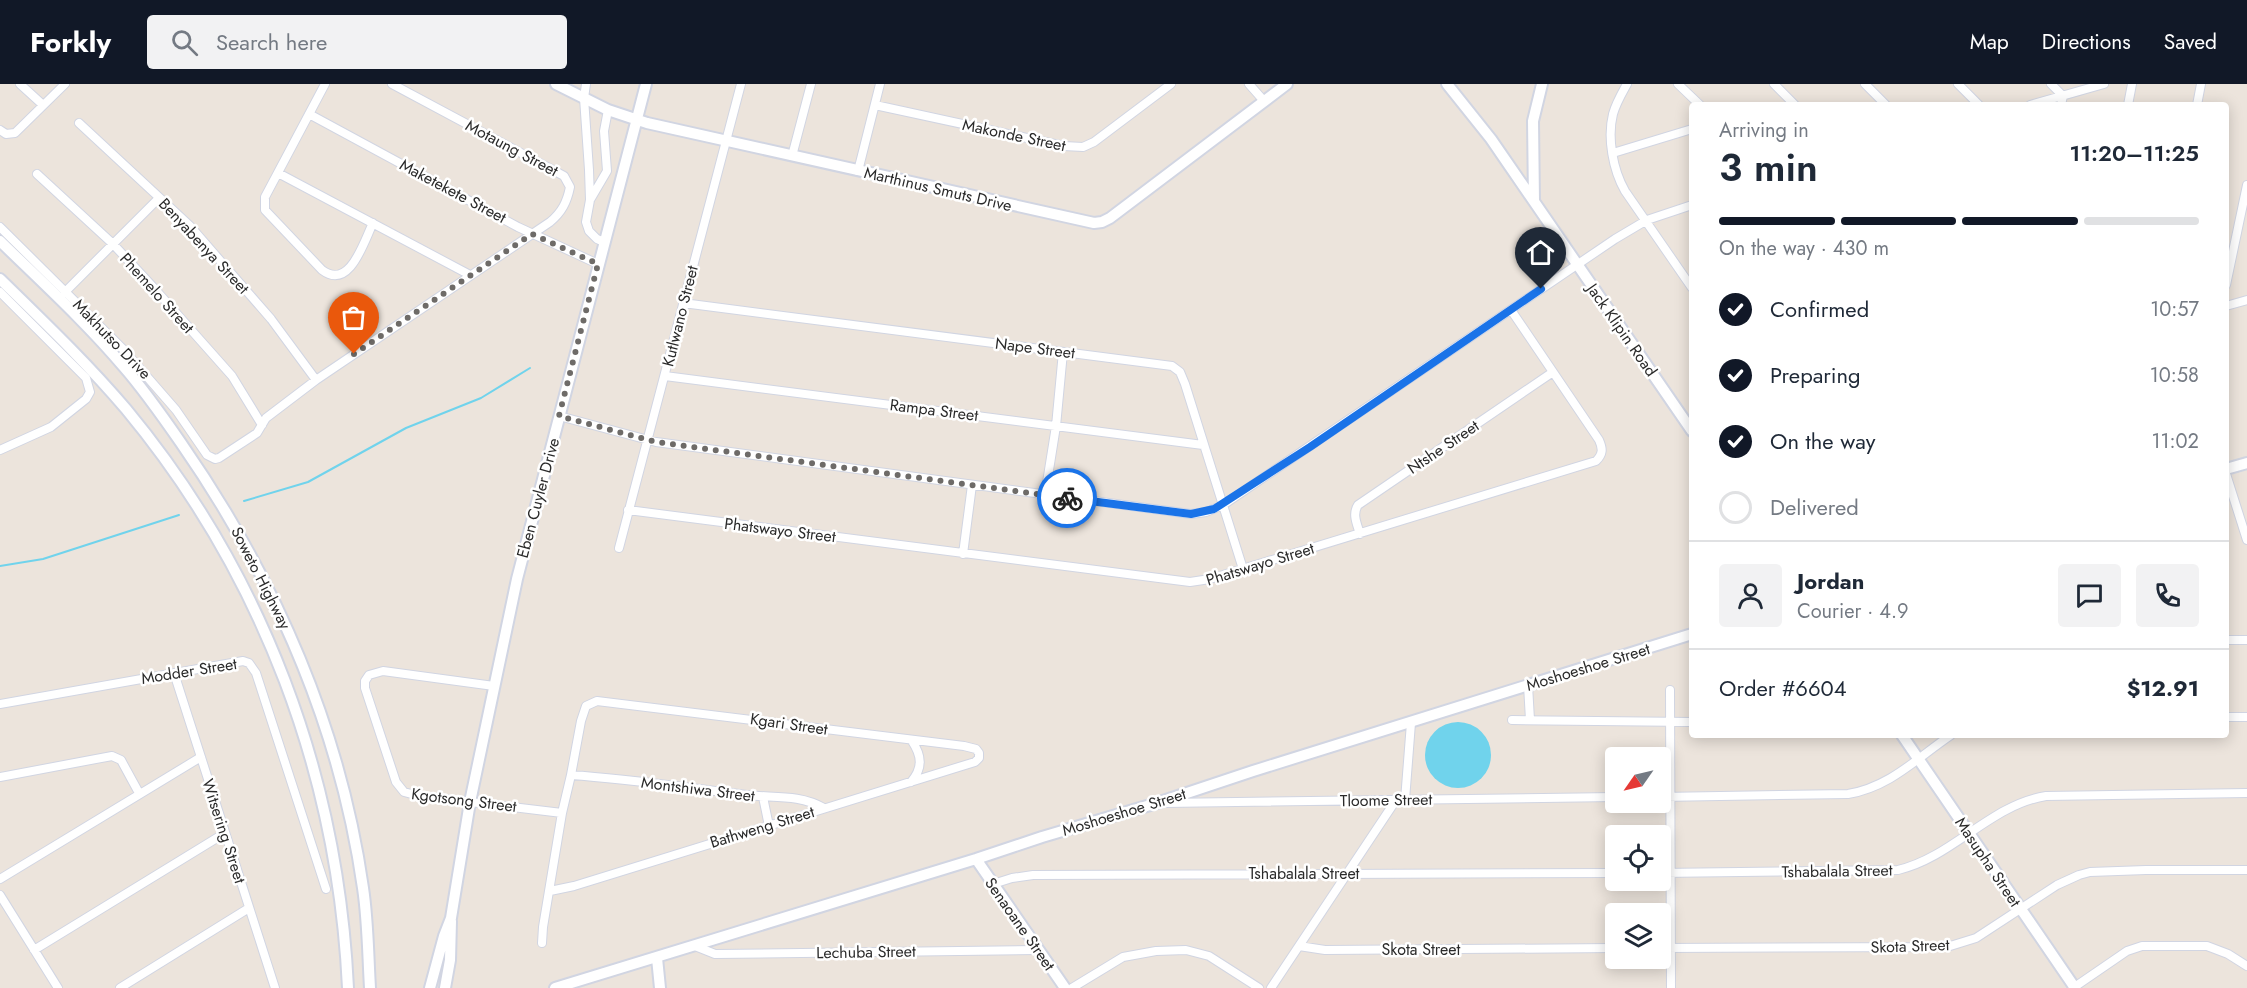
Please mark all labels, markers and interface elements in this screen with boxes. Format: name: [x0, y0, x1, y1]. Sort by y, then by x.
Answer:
search box: [147, 15, 567, 69]
text: Forkly: [30, 22, 111, 63]
icon: search: [168, 26, 201, 59]
text: Search here: [216, 26, 327, 58]
text: Map: [1970, 27, 2009, 57]
text: Directions: [2042, 27, 2131, 57]
text: Saved: [2164, 27, 2217, 57]
street label: Makonde Street: [960, 113, 1068, 157]
street label: Motaung Street: [462, 114, 563, 182]
text: Arriving in: [1719, 116, 1809, 145]
text: 11:20–11:25: [2070, 137, 2199, 169]
text: 3 min: [1719, 139, 1818, 196]
street label: Maketekete Street: [396, 153, 511, 229]
street label: Marthinus Smuts Drive: [862, 161, 1014, 217]
street label: Benyabenya Street: [153, 193, 255, 299]
pin: [1515, 227, 1566, 289]
text: On the way · 430 m: [1719, 234, 1889, 263]
icon: home: [1524, 236, 1557, 269]
street label: Phemelo Street: [114, 248, 200, 339]
street label: Kutlwano Street: [656, 263, 704, 369]
street label: Jack Klipin Road: [1580, 277, 1663, 381]
pin: [328, 292, 379, 354]
icon: check: [1719, 293, 1752, 326]
text: Confirmed: [1770, 293, 1869, 325]
street label: Makhutso Drive: [68, 294, 156, 384]
text: 10:57: [2150, 295, 2199, 324]
icon: bag: [337, 301, 370, 334]
street label: Nape Street: [994, 332, 1076, 364]
icon: check: [1719, 359, 1752, 392]
text: Preparing: [1770, 359, 1861, 391]
text: 10:58: [2150, 361, 2199, 390]
street label: Rampa Street: [888, 393, 980, 427]
street label: Ntshe Street: [1402, 414, 1484, 480]
icon: check: [1719, 425, 1752, 458]
text: On the way: [1770, 425, 1875, 457]
text: 11:02: [2152, 427, 2199, 456]
street label: Eben Cuyler Drive: [511, 435, 565, 561]
courier: [1037, 468, 1097, 528]
icon: bike: [1051, 482, 1084, 515]
text: Delivered: [1770, 491, 1859, 523]
street label: Phatswayo Street: [723, 512, 837, 548]
street label: Soweto Highway: [225, 523, 297, 634]
street label: Phatswayo Street: [1203, 537, 1317, 591]
button: person: [1719, 564, 1782, 627]
button: chat: [2058, 564, 2121, 627]
button: phone: [2136, 564, 2199, 627]
text: Jordan: [1797, 565, 1864, 597]
text: Courier · 4.9: [1797, 597, 1909, 626]
street label: Moshoeshoe Street: [1523, 637, 1653, 697]
street label: Modder Street: [139, 652, 239, 690]
text: Order #6604: [1719, 672, 1847, 704]
text: $12.91: [2127, 672, 2199, 704]
street label: Kgari Street: [749, 707, 829, 741]
north arrow: [1605, 747, 1671, 813]
map controls: [1605, 747, 1671, 969]
street label: Montshiwa Street: [640, 771, 756, 807]
street label: Witsering Street: [196, 776, 252, 886]
street label: Kgotsong Street: [410, 782, 518, 818]
street label: Moshoeshoe Street: [1059, 782, 1189, 842]
street label: Tloome Street: [1340, 788, 1432, 812]
street label: Bathweng Street: [707, 800, 817, 854]
street label: Masupha Street: [1949, 813, 2027, 912]
button: locate: [1605, 825, 1671, 891]
street label: Tshabalala Street: [1781, 859, 1893, 883]
street label: Tshabalala Street: [1249, 862, 1360, 885]
street label: Senaoane Street: [979, 873, 1061, 975]
button: layers: [1605, 903, 1671, 969]
street label: Skota Street: [1870, 933, 1950, 959]
street label: Skota Street: [1382, 938, 1461, 961]
street label: Lechuba Street: [816, 940, 916, 964]

